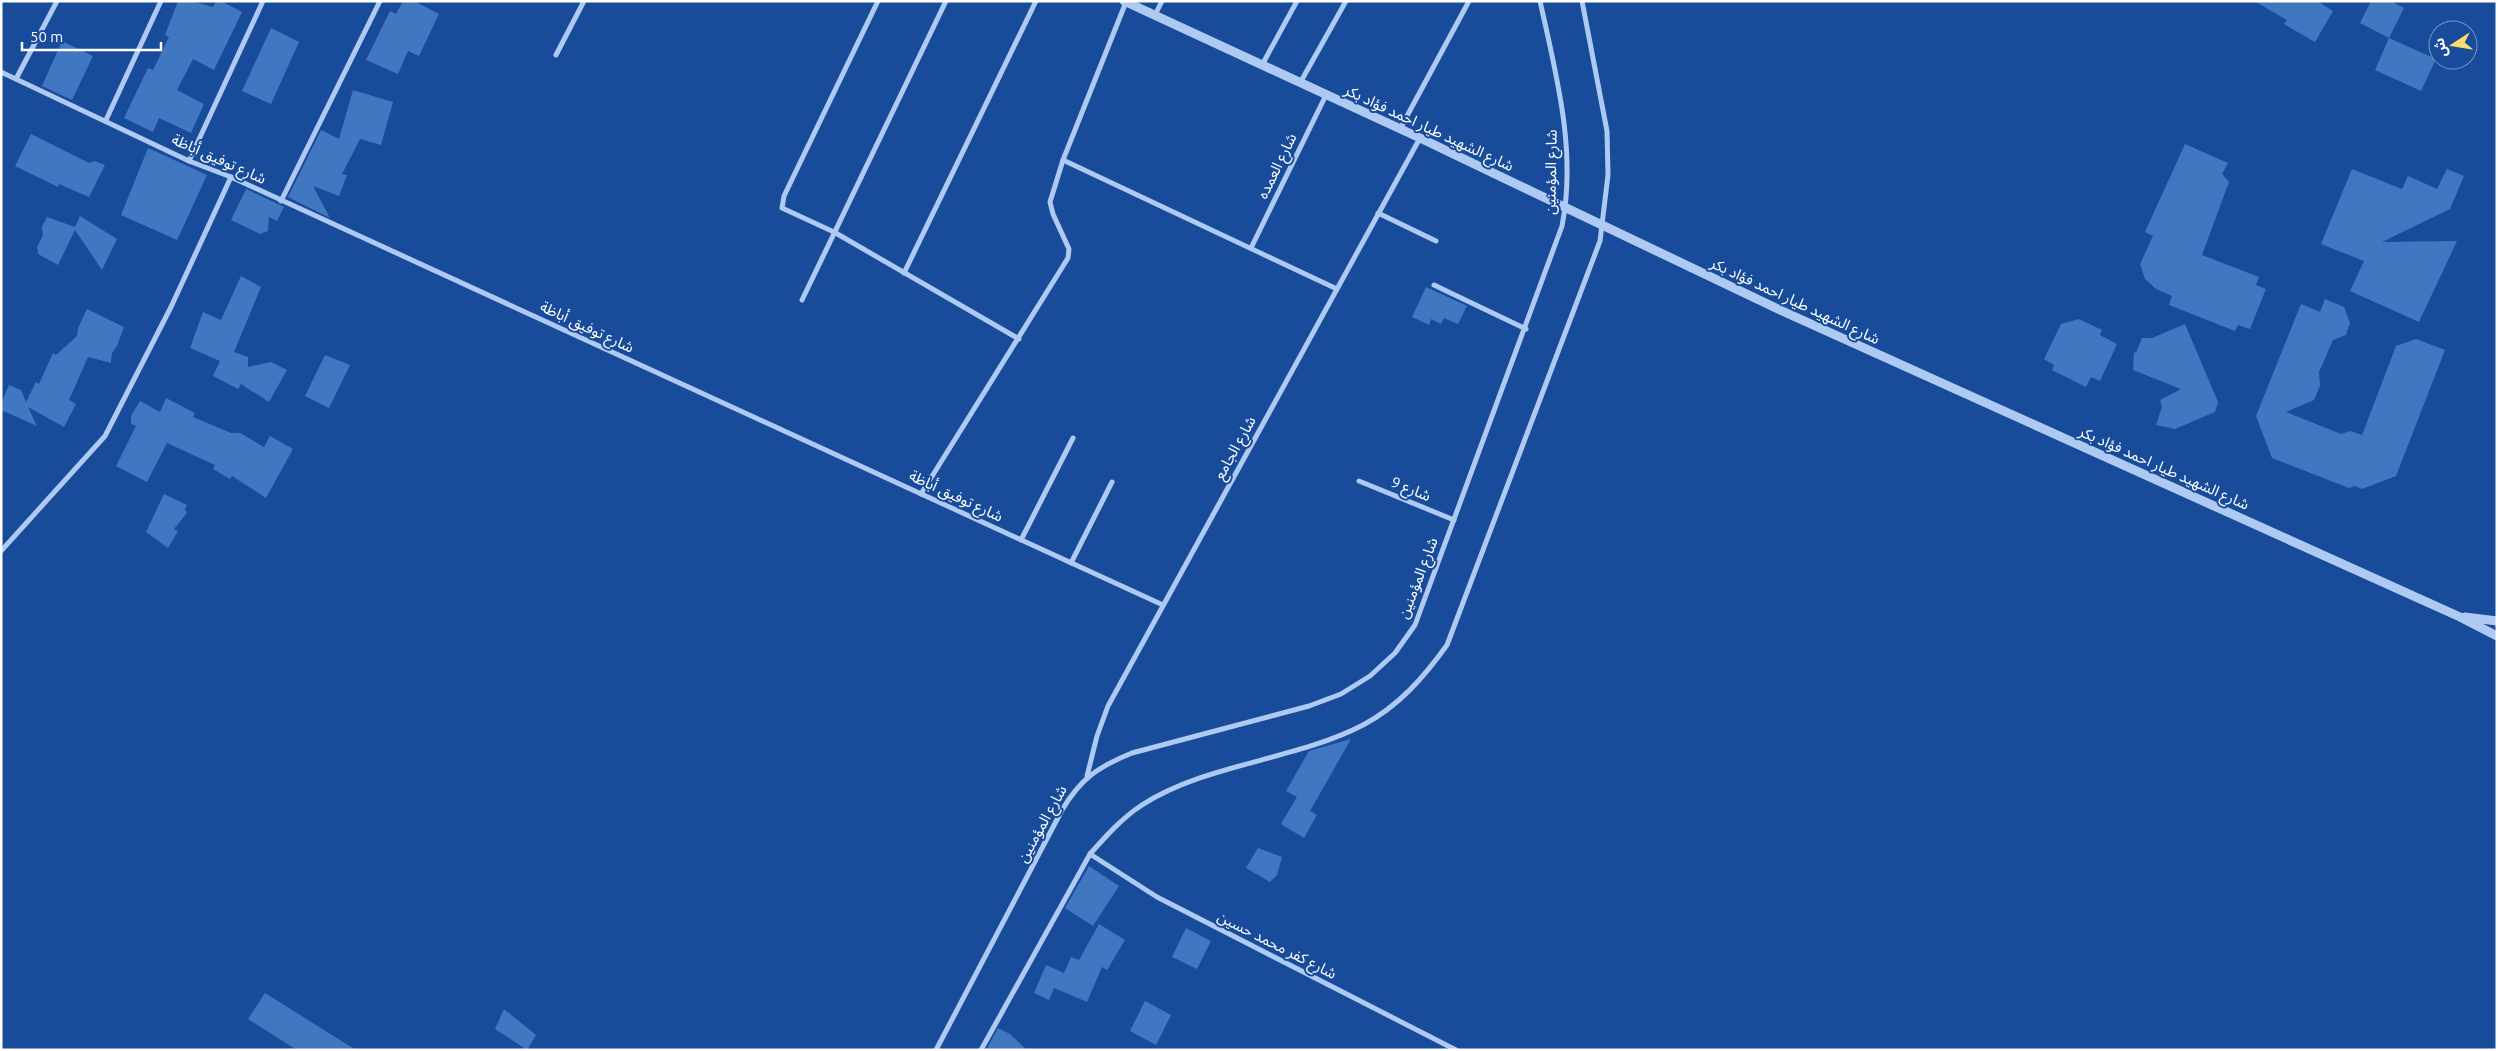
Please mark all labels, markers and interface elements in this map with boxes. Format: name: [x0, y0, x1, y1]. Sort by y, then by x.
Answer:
scale bar: [22, 20, 161, 52]
north arrow: [2428, 20, 2478, 70]
text: 50 m: [30, 28, 63, 45]
text: ش: [2430, 37, 2450, 59]
street label: شارع الشهيد طيار احمد فؤاد بكر: [1339, 80, 1517, 178]
street label: شارع المؤمنين: [1541, 129, 1564, 215]
street label: شارع توفيق أباظة: [168, 130, 269, 191]
street label: شارع العمده: [1253, 130, 1303, 203]
street label: شارع الشهيد طيار احمد فؤاد بكر: [1705, 253, 1883, 351]
street label: شارع توفيق أباظة: [536, 297, 637, 359]
street label: شارع الجامع: [1210, 413, 1263, 484]
street label: شارع الشهيد طيار احمد فؤاد بكر: [2074, 422, 2252, 517]
street label: شارع توفيق أباظة: [905, 466, 1006, 528]
street label: شارع 9: [1387, 473, 1434, 508]
street label: شارع المؤمنين: [1394, 535, 1445, 622]
street label: شارع المؤمنين: [1013, 782, 1073, 867]
street label: شارع كفر محمد حسين: [1213, 907, 1340, 986]

